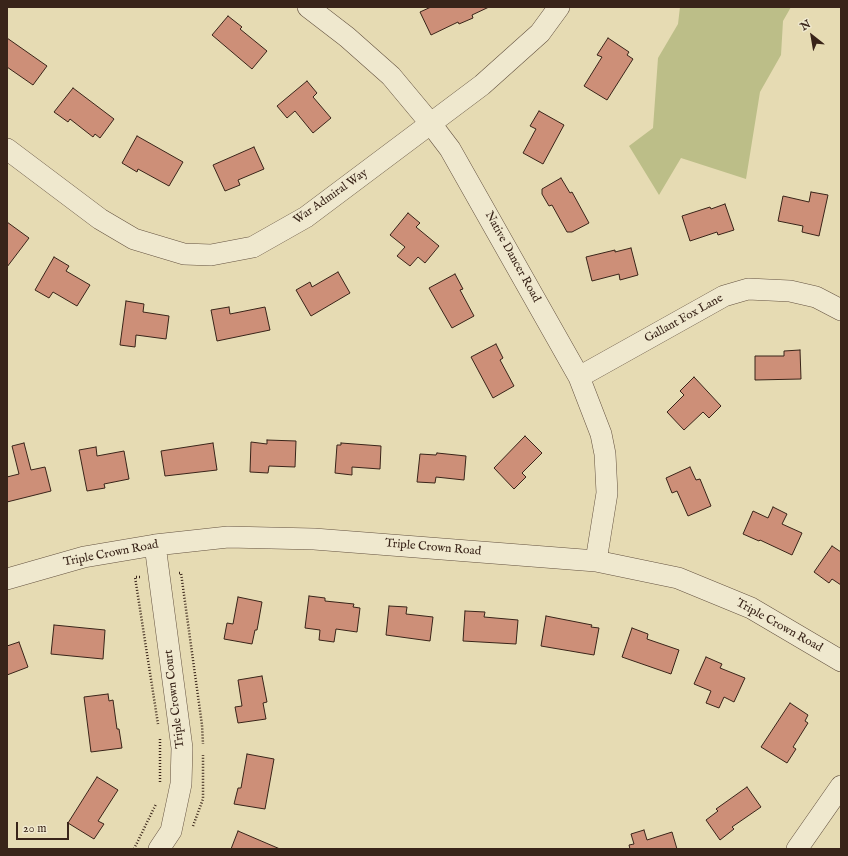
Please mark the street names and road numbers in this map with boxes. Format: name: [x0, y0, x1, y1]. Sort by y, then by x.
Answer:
street label: War Admiral Way: [291, 166, 371, 228]
street label: Native Dancer Road: [481, 209, 543, 305]
street label: Gallant Fox Lane: [642, 291, 726, 347]
street label: Triple Crown Road: [384, 537, 482, 559]
street label: Triple Crown Road: [62, 538, 160, 570]
street label: Triple Crown Road: [733, 596, 825, 656]
street label: Triple Crown Court: [162, 649, 188, 749]

